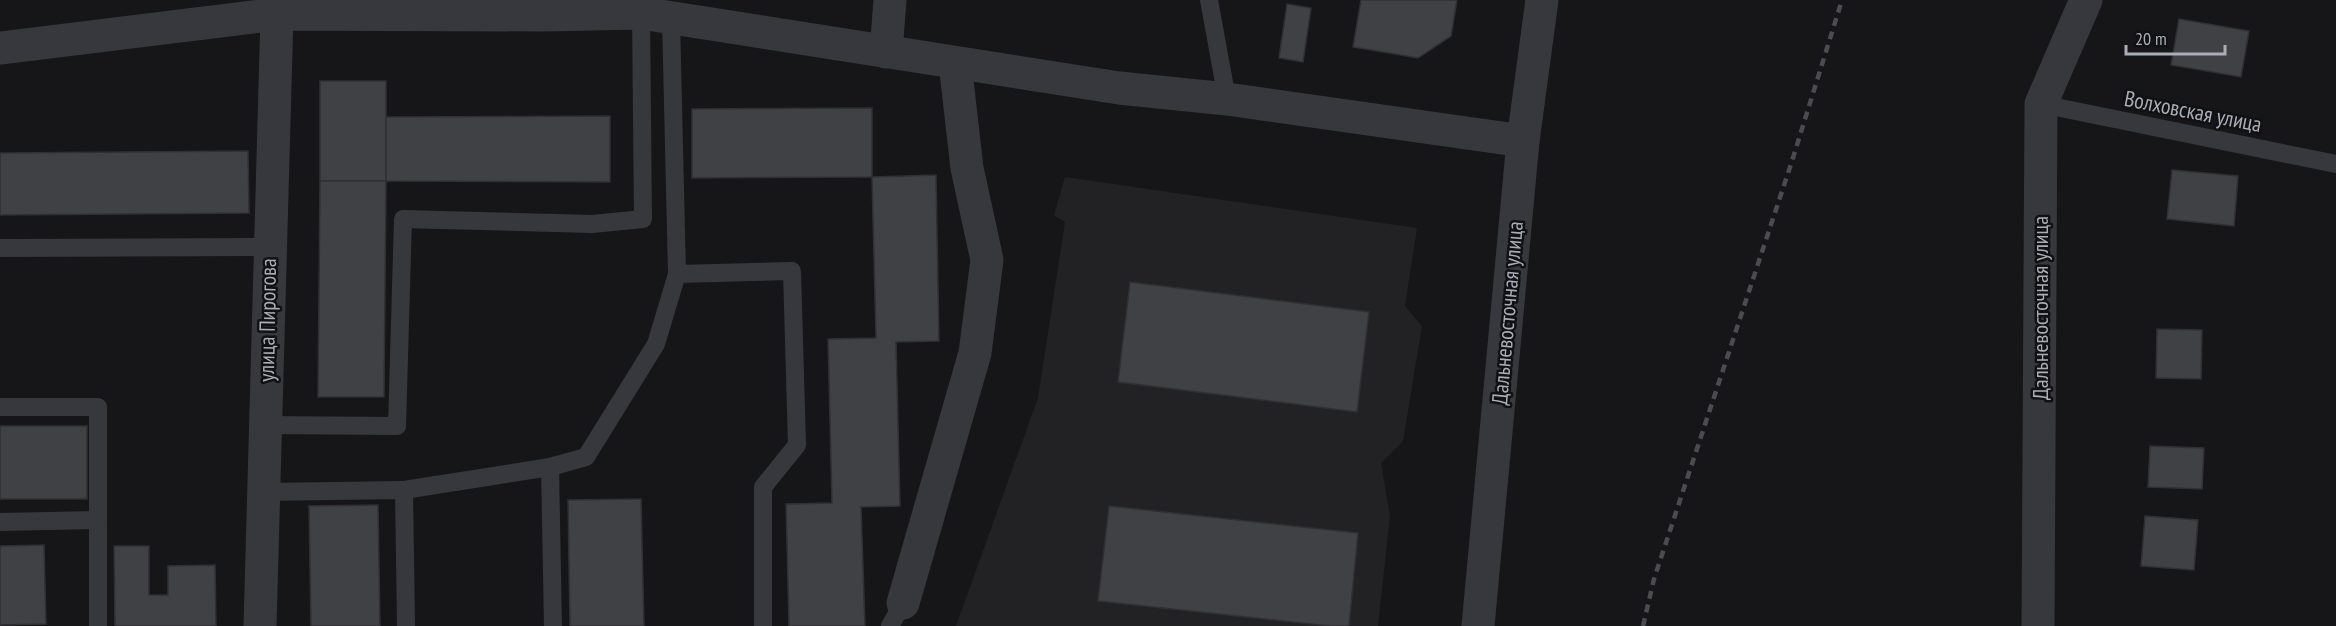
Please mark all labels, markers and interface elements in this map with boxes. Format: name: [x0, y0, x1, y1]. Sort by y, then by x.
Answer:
scale bar: [2126, 18, 2225, 56]
text: 20 m: [2135, 27, 2167, 50]
street label: Волховская улица: [2122, 84, 2264, 138]
street label: Дальневосточная улица: [2026, 216, 2054, 400]
street label: Дальневосточная улица: [1485, 220, 1529, 406]
street label: улица Пирогова: [252, 258, 282, 382]

